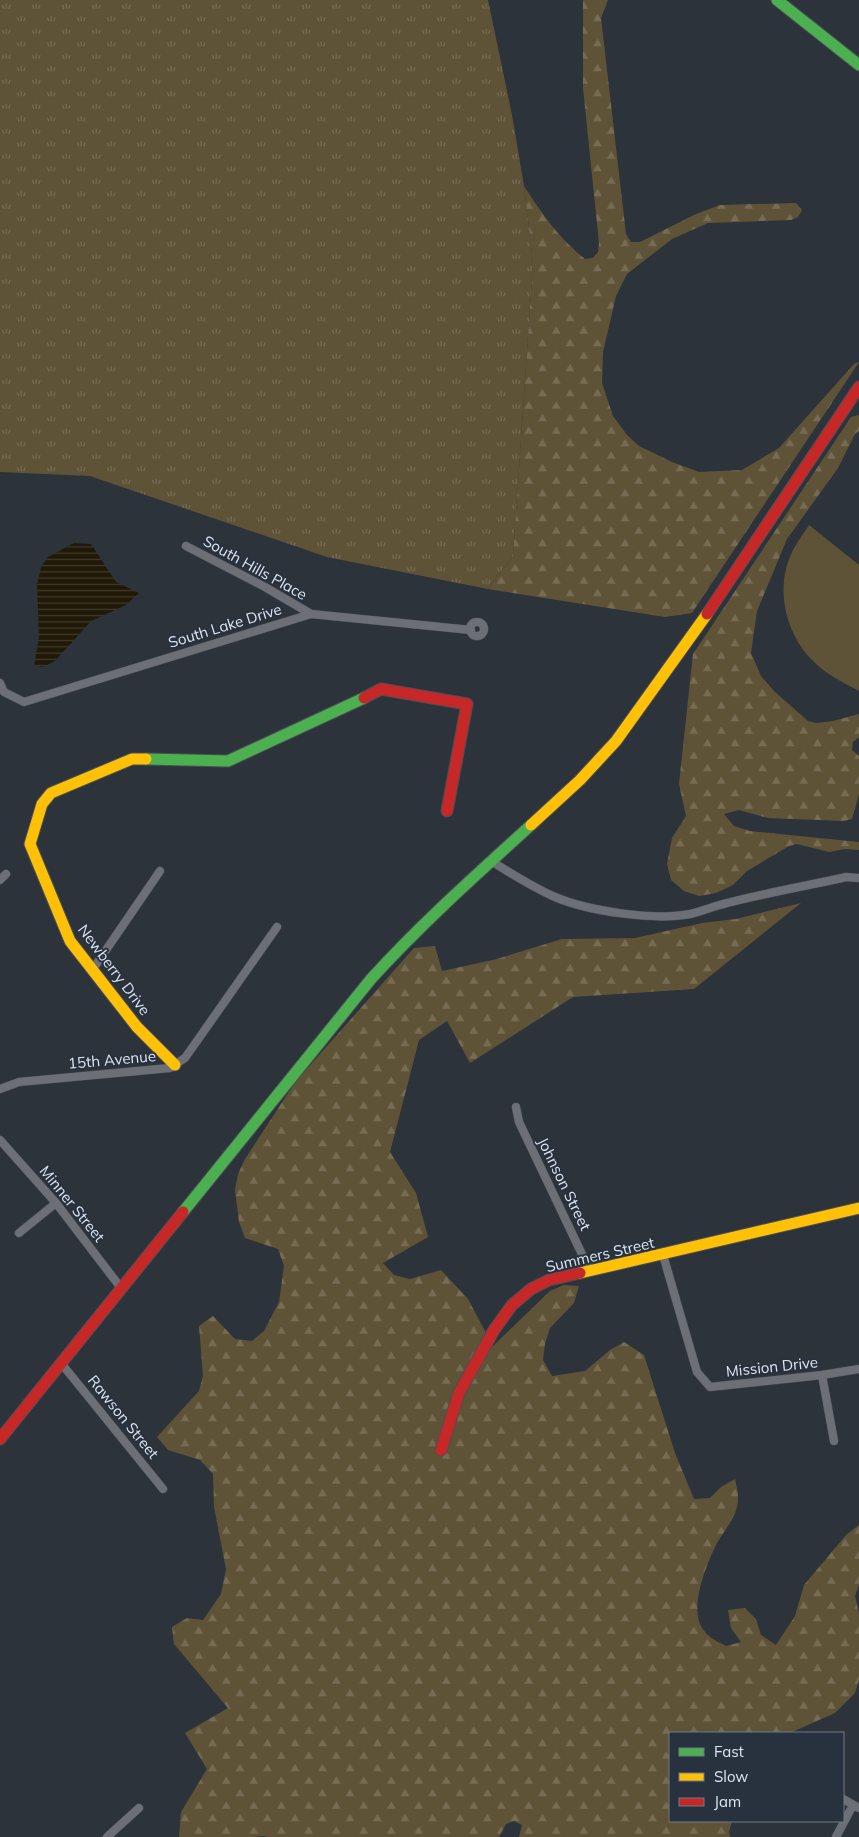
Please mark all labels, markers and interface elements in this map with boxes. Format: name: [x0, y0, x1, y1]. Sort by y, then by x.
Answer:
street label: South Hills Place: [200, 531, 311, 604]
street label: South Lake Drive: [166, 599, 284, 652]
street label: Newberry Drive: [74, 920, 155, 1019]
street label: 15th Avenue: [67, 1046, 157, 1073]
street label: Johnson Street: [534, 1134, 595, 1233]
street label: Minner Street: [36, 1162, 109, 1246]
street label: Summers Street: [544, 1233, 656, 1276]
street label: Mission Drive: [725, 1352, 819, 1381]
street label: Rawson Street: [84, 1371, 163, 1462]
legend: [669, 1732, 844, 1822]
text: Fast: [714, 1742, 744, 1761]
text: Slow: [714, 1767, 748, 1786]
text: Jam: [714, 1792, 741, 1811]

